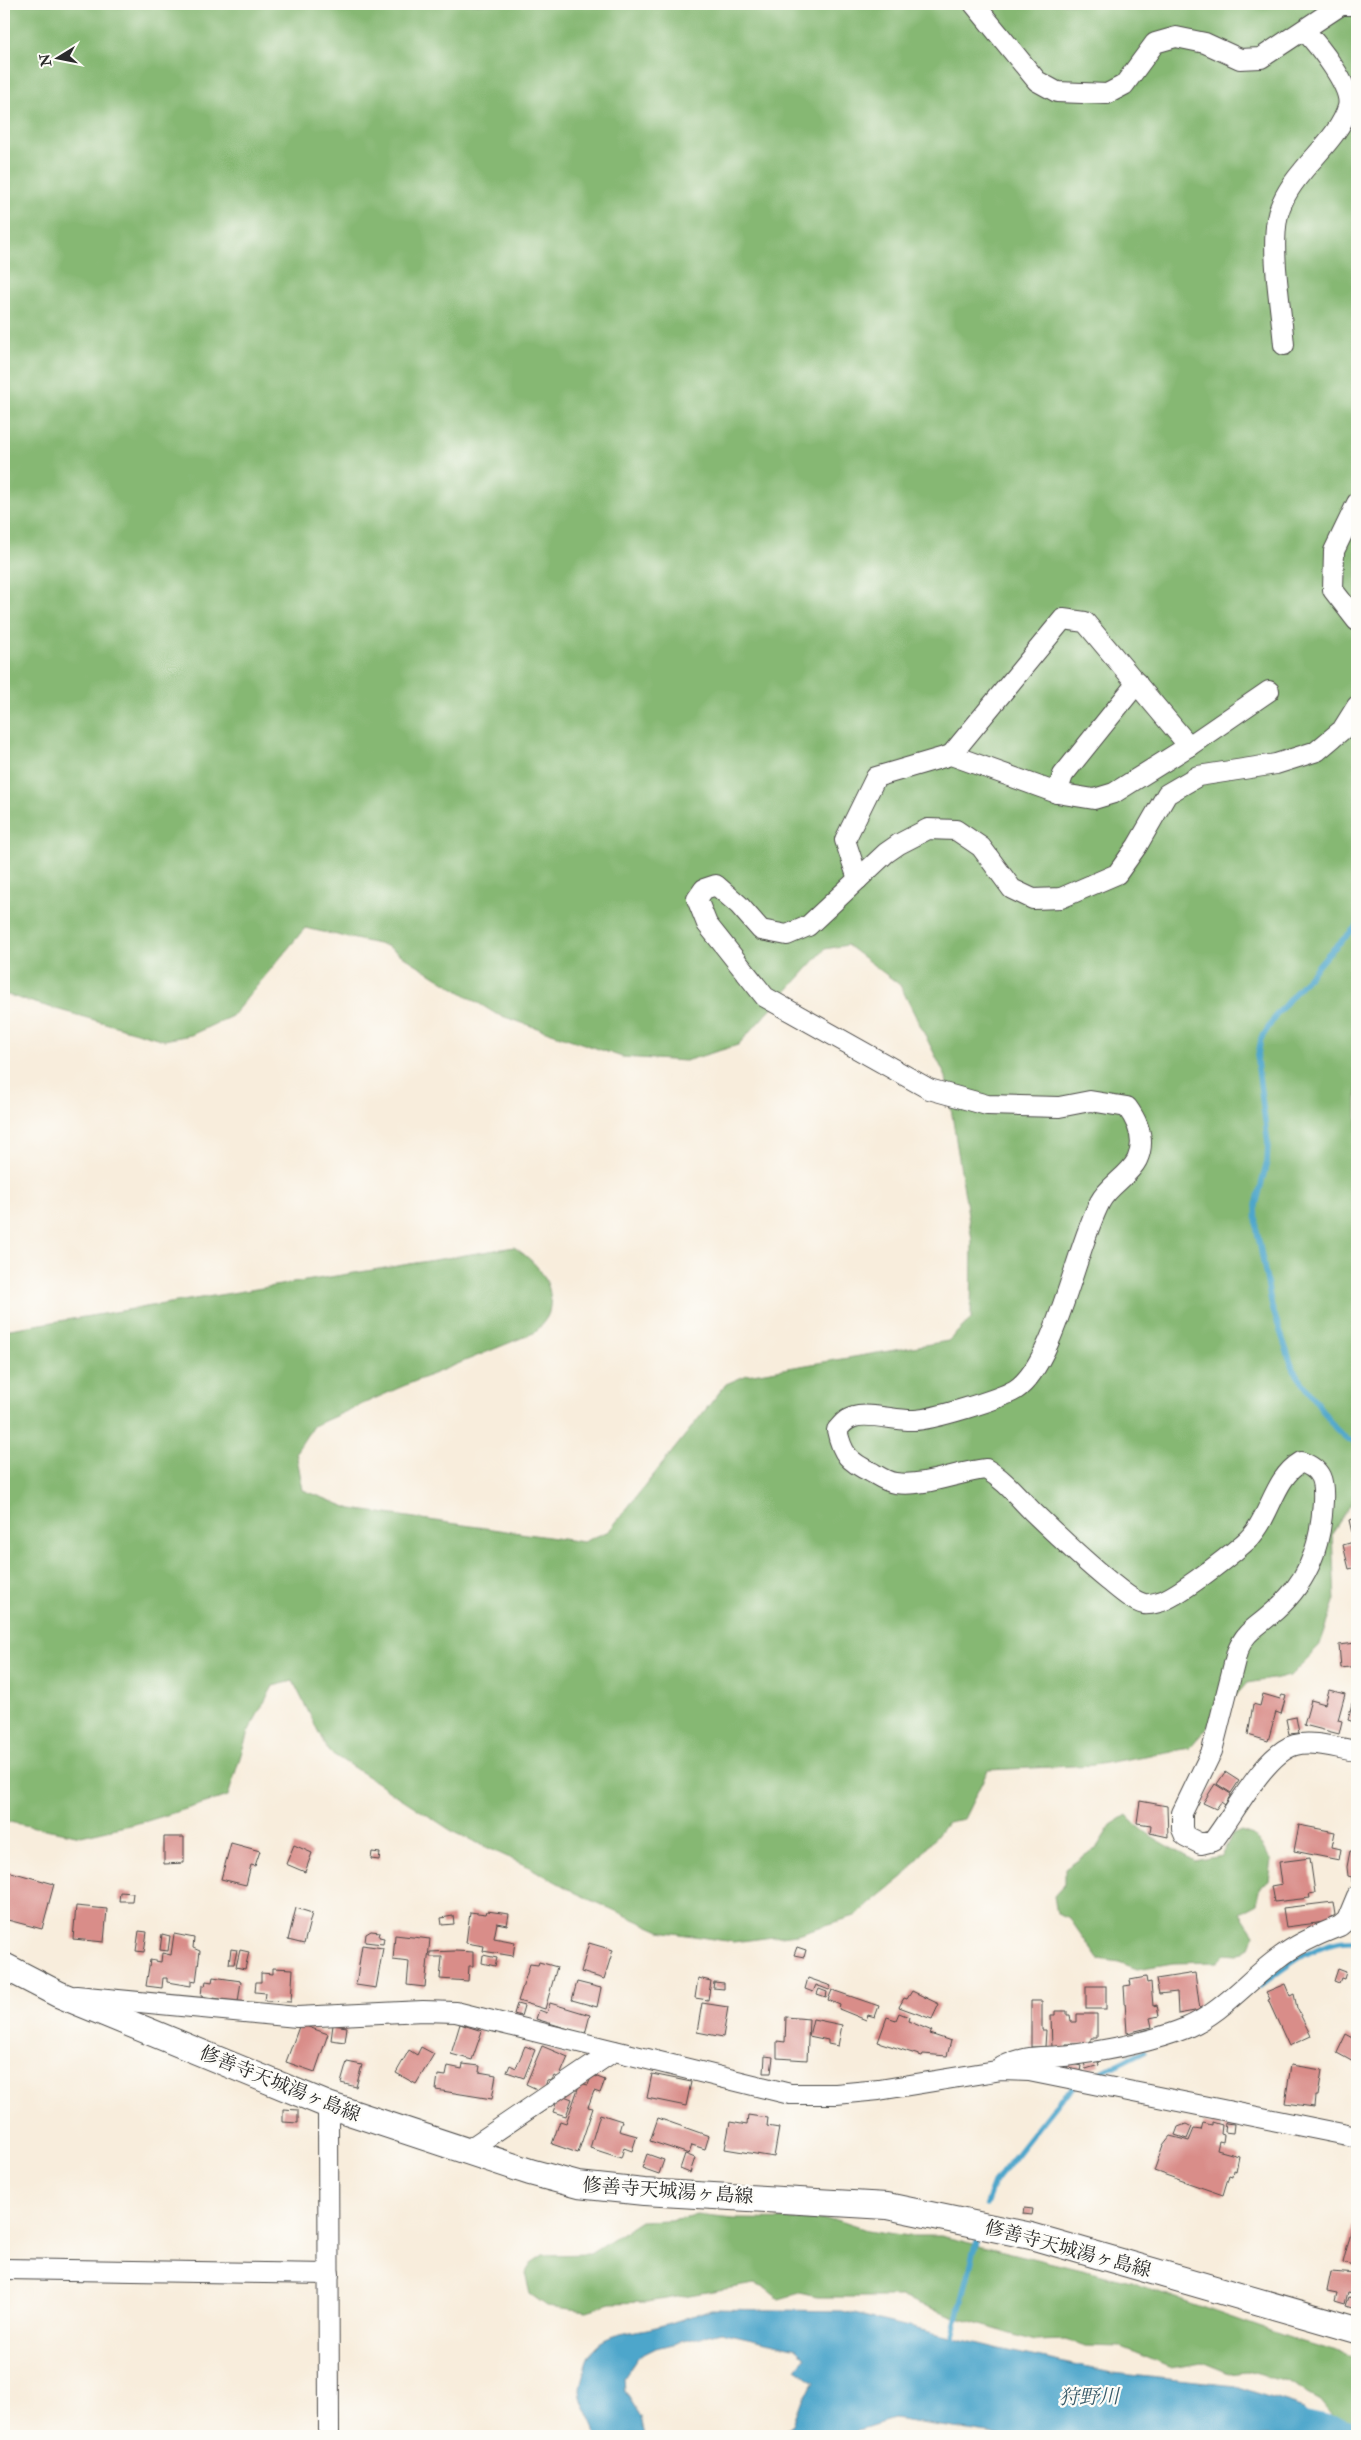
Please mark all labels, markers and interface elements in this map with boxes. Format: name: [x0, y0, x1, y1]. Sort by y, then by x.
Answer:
north arrow: [32, 32, 82, 82]
text: N: [36, 52, 55, 69]
street label: 修善寺天城湯ヶ島線: [196, 2041, 364, 2127]
street label: 修善寺天城湯ヶ島線: [582, 2173, 754, 2209]
street label: 修善寺天城湯ヶ島線: [982, 2215, 1154, 2283]
water label: 狩野川: [1059, 2384, 1121, 2410]

